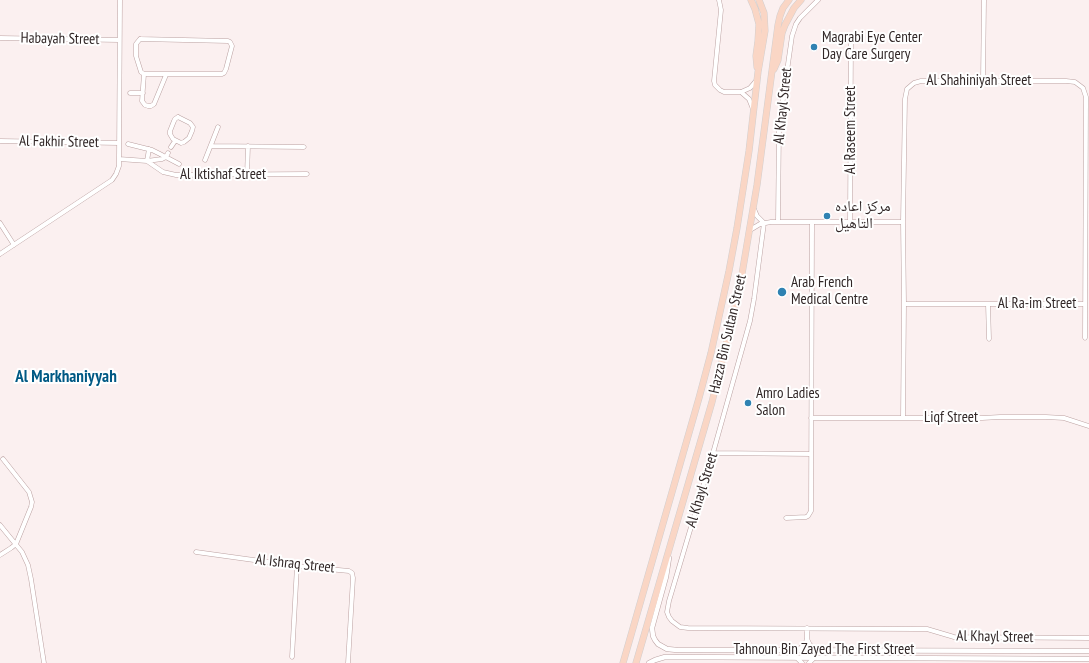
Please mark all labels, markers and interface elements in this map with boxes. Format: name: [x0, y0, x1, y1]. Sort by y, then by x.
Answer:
street label: Habayah Street: [20, 29, 100, 49]
place label: Magrabi Eye Center Day Care Surgery: [822, 29, 922, 64]
marker: Magrabi Eye Center Day Care Surgery: [809, 42, 819, 52]
street label: Al Khayl Street: [770, 67, 796, 145]
street label: Al Shahiniyah Street: [927, 72, 1031, 90]
street label: Al Raseem Street: [842, 86, 860, 174]
street label: Al Fakhir Street: [19, 132, 99, 152]
street label: Al Iktishaf Street: [180, 166, 266, 184]
place label: مركز اعاده التاهيل: [835, 198, 891, 233]
marker: مركز اعاده التاهيل: [822, 211, 832, 221]
street label: Hazza Bin Sultan Street: [706, 273, 750, 395]
place label: Arab French Medical Centre: [791, 274, 868, 309]
marker: Arab French Medical Centre: [776, 286, 788, 298]
street label: Al Ra-im Street: [998, 295, 1076, 313]
district label: Al Markhaniyyah: [15, 367, 117, 387]
place label: Amro Ladies Salon: [756, 385, 820, 420]
marker: Amro Ladies Salon: [743, 398, 753, 408]
street label: Liqf Street: [924, 409, 978, 427]
street label: Al Khayl Street: [682, 450, 722, 530]
street label: Al Ishraq Street: [254, 551, 336, 577]
street label: Al Khayl Street: [956, 627, 1034, 647]
street label: Tahnoun Bin Zayed The First Street: [734, 641, 914, 659]

